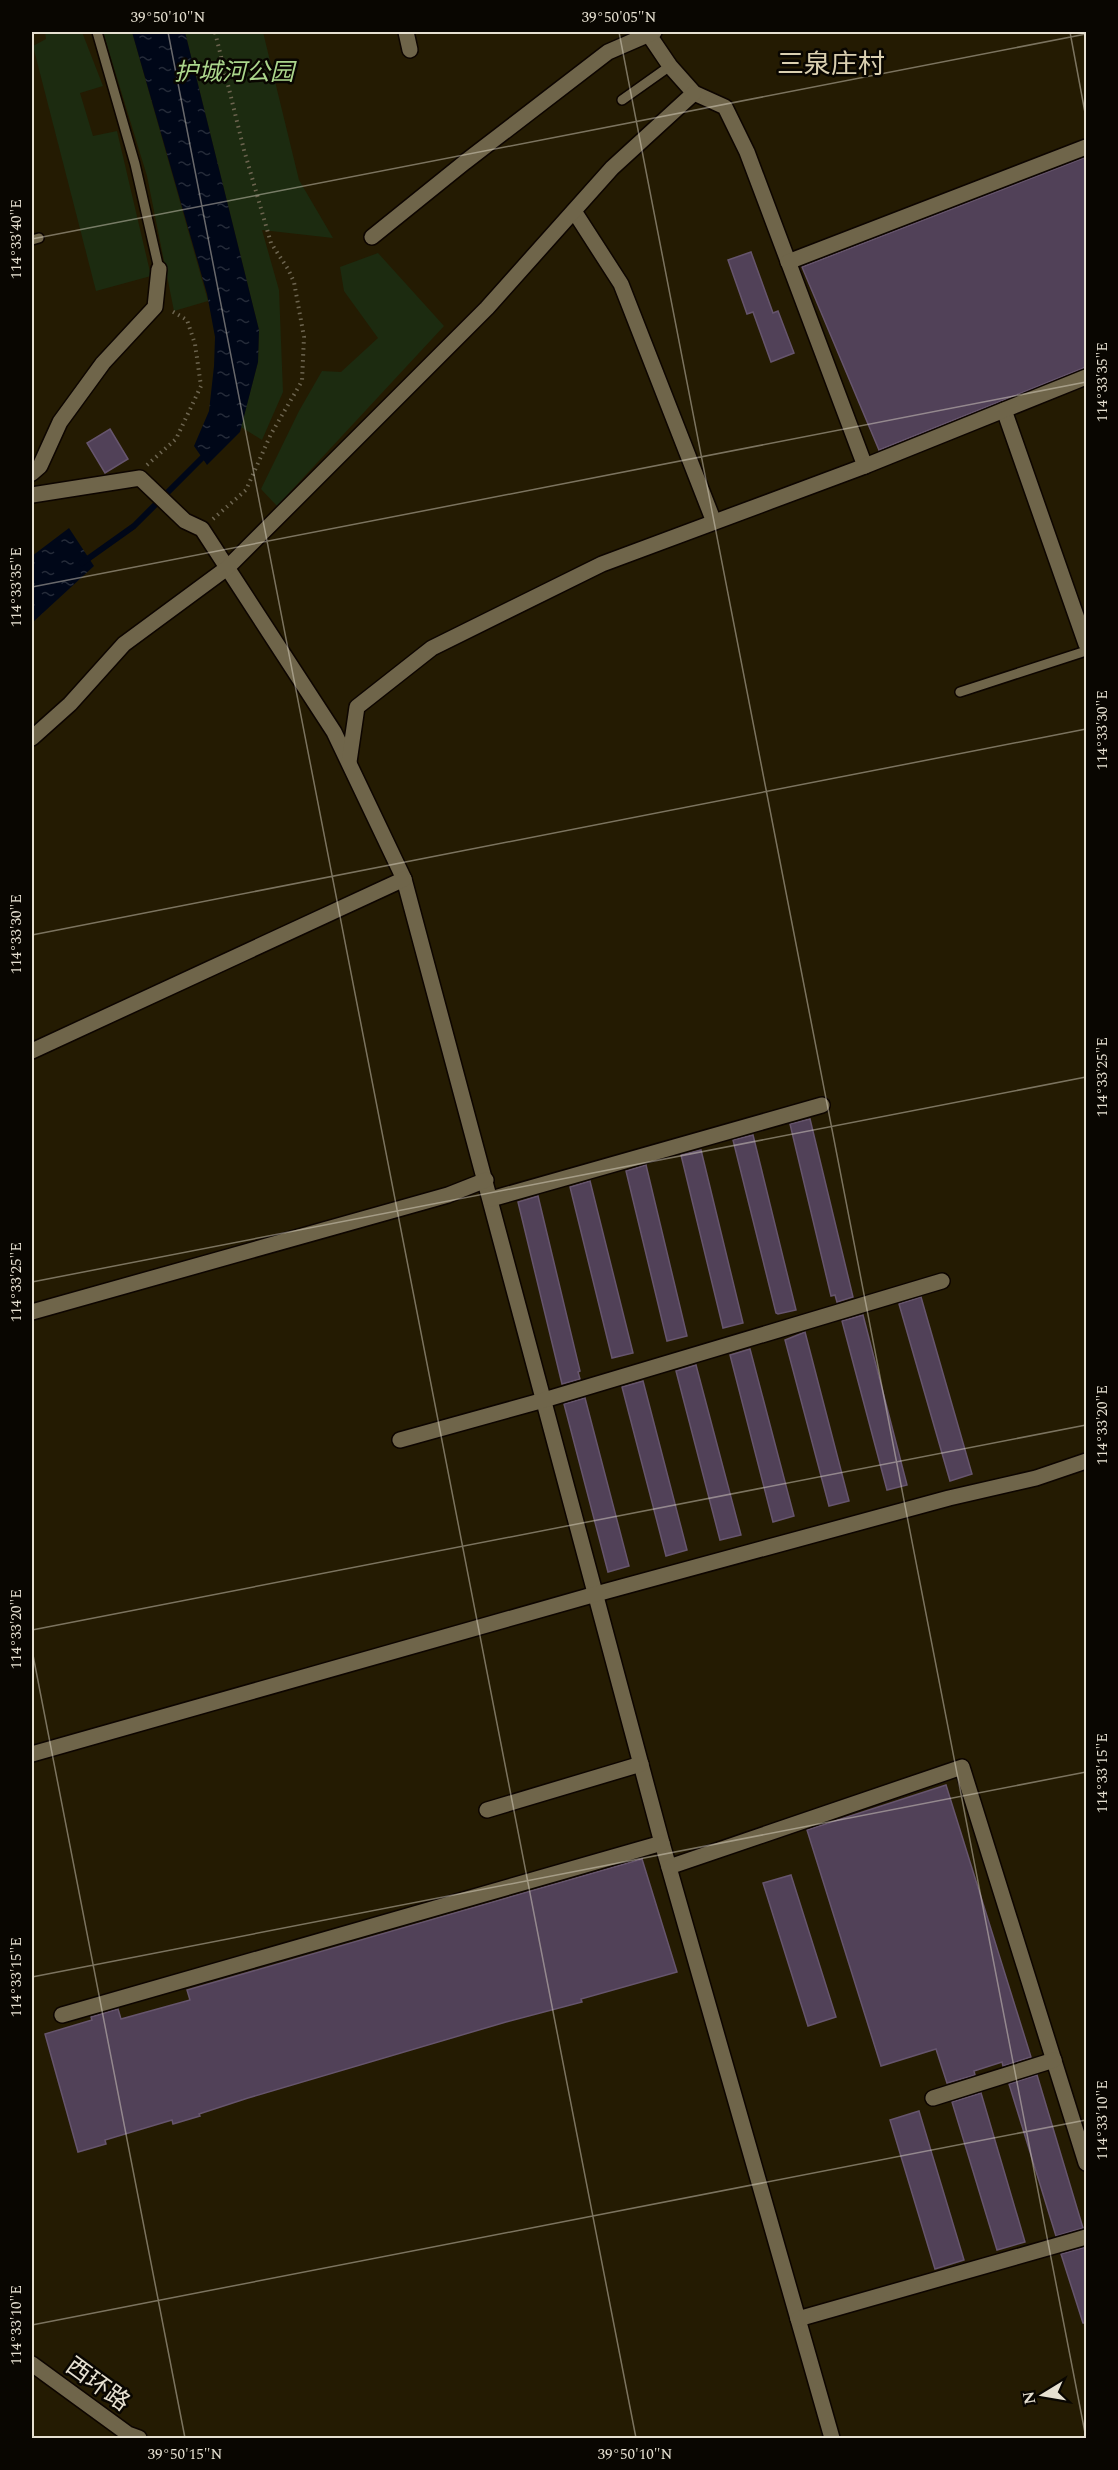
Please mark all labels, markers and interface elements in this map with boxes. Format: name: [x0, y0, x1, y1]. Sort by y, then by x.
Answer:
text: 39°50'10"N: [131, 6, 206, 29]
text: 39°50'05"N: [582, 6, 657, 29]
district label: 三泉庄村: [777, 44, 885, 86]
park label: 护城河公园: [174, 55, 297, 91]
text: 114°33'40"E: [5, 199, 28, 279]
text: 114°33'35"E: [1091, 342, 1114, 422]
text: 114°33'35"E: [5, 547, 28, 627]
text: 114°33'30"E: [1091, 690, 1114, 770]
text: 114°33'30"E: [5, 894, 28, 974]
text: 114°33'25"E: [1091, 1037, 1114, 1117]
text: 114°33'25"E: [5, 1242, 28, 1322]
text: 114°33'20"E: [1091, 1385, 1114, 1465]
text: 114°33'20"E: [5, 1589, 28, 1669]
text: 114°33'15"E: [1091, 1733, 1114, 1813]
text: 114°33'15"E: [5, 1937, 28, 2017]
text: 114°33'10"E: [1091, 2080, 1114, 2160]
text: 114°33'10"E: [5, 2285, 28, 2365]
street label: 西环路: [58, 2349, 137, 2421]
north arrow: [1013, 2365, 1073, 2425]
text: N: [1016, 2389, 1042, 2406]
text: 39°50'15"N: [148, 2443, 223, 2466]
text: 39°50'10"N: [598, 2443, 673, 2466]

